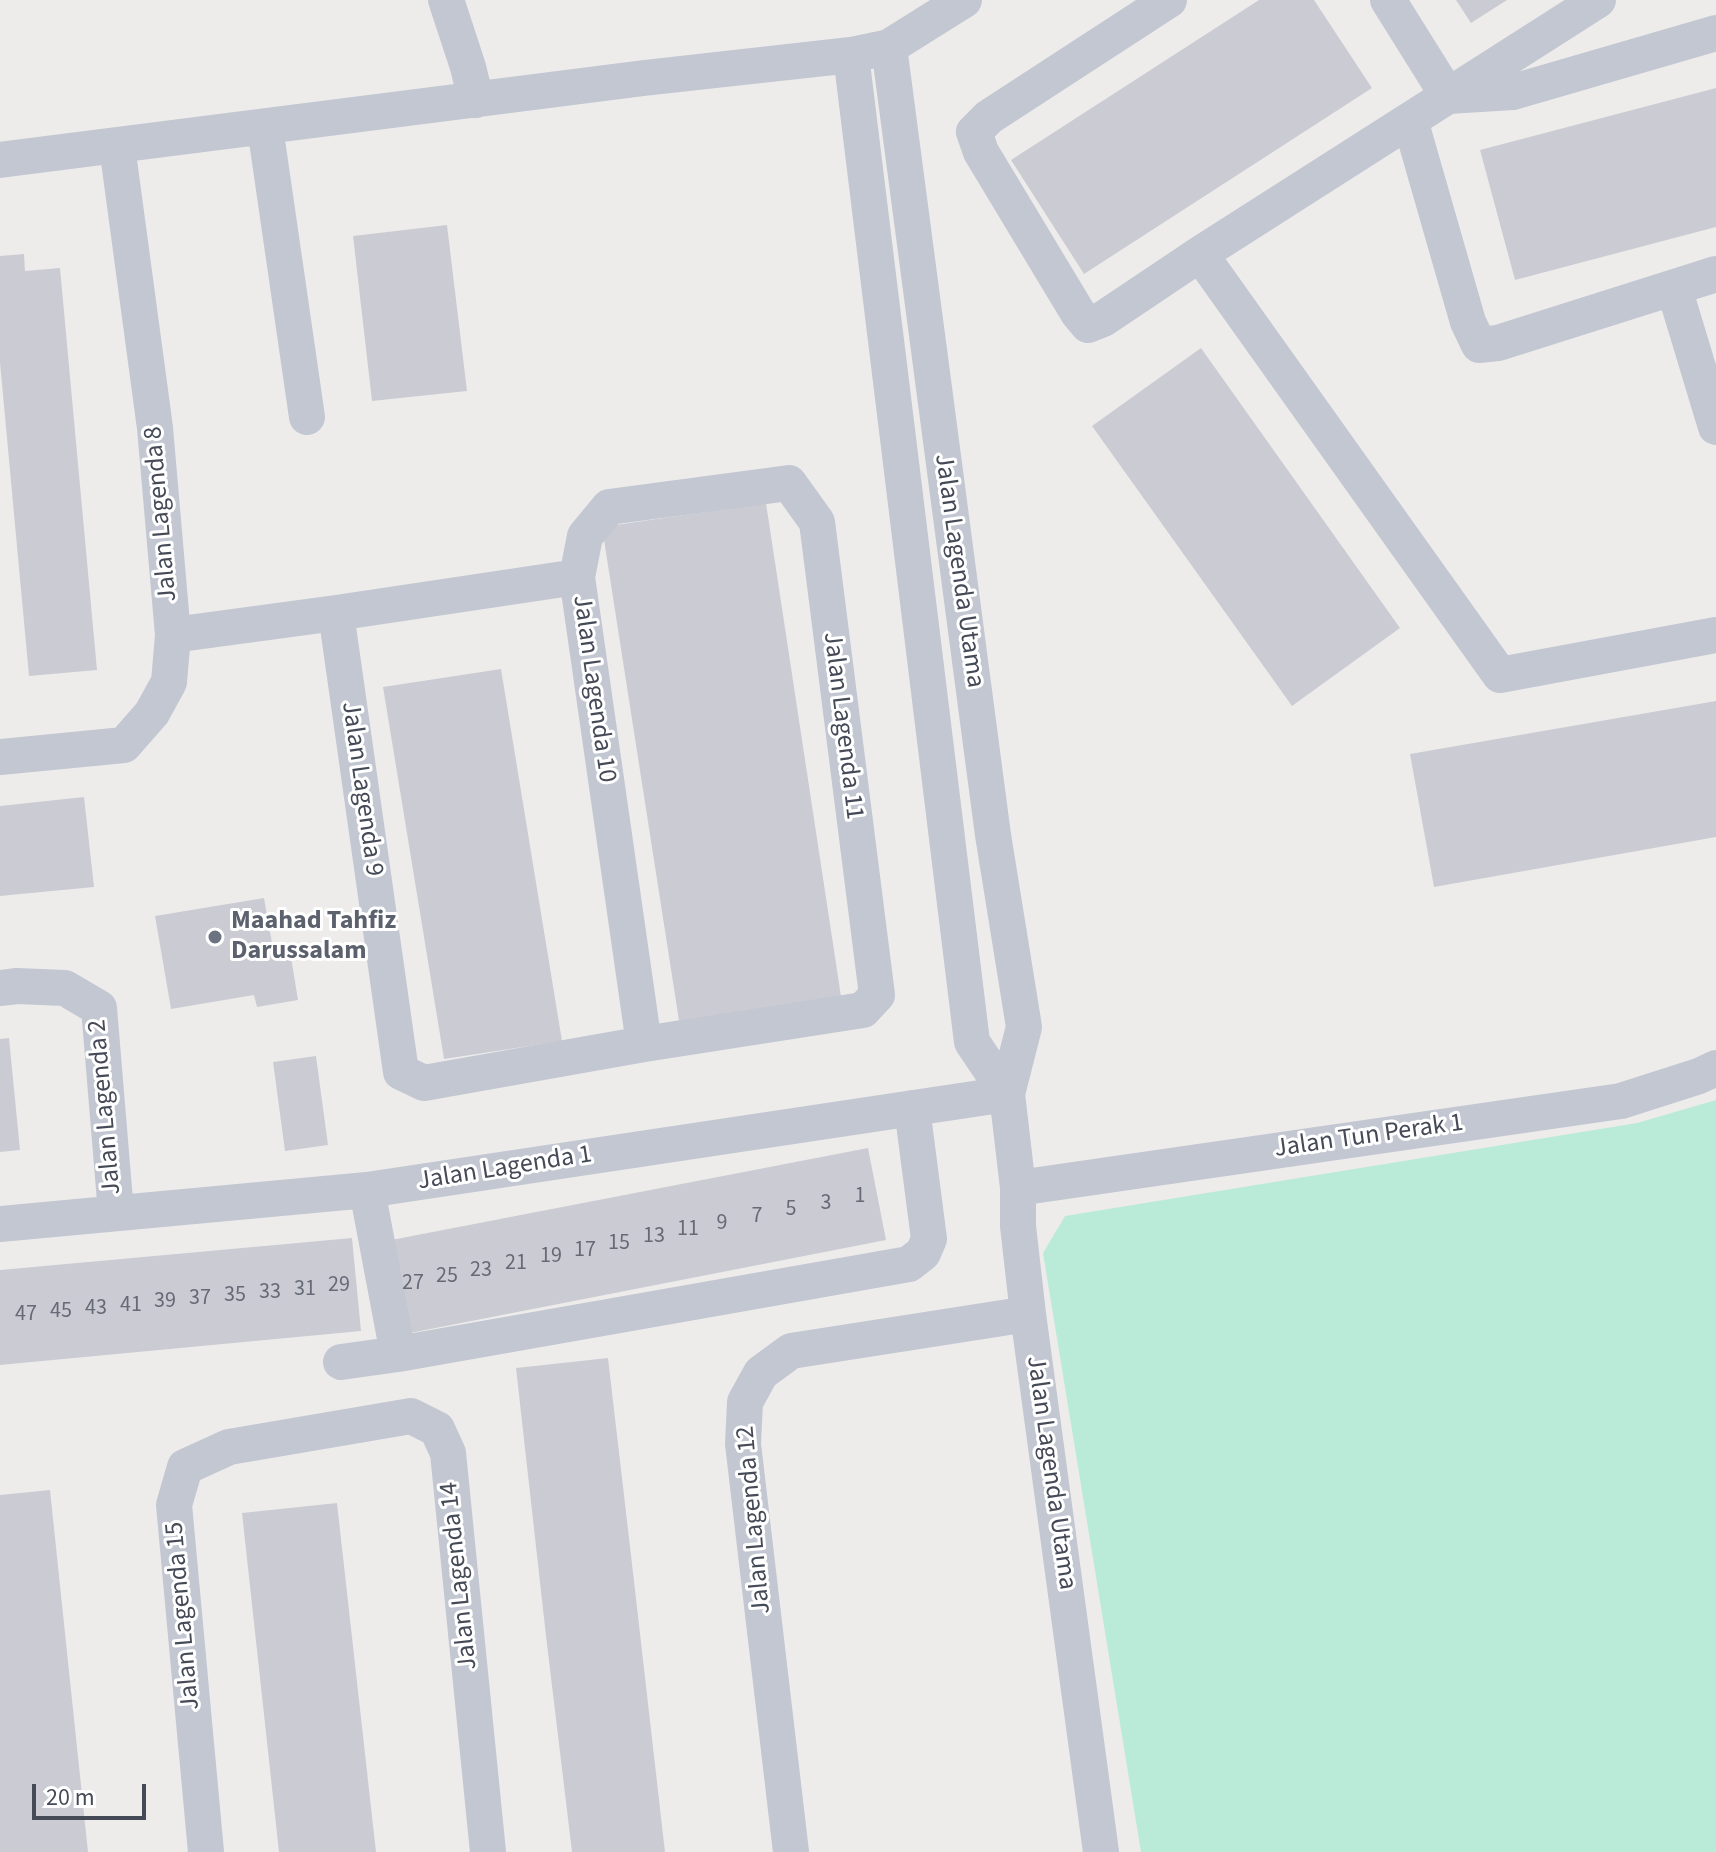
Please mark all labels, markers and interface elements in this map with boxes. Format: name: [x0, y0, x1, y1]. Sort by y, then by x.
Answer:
street label: Jalan Lagenda 8: [139, 425, 185, 603]
street label: Jalan Lagenda Utama: [926, 452, 990, 690]
street label: Jalan Lagenda 10: [564, 593, 622, 785]
street label: Jalan Lagenda 11: [815, 630, 869, 822]
street label: Jalan Lagenda 9: [333, 700, 389, 878]
place label: Maahad Tahfiz Darussalam: [231, 906, 396, 968]
marker: Maahad Tahfiz Darussalam: [206, 928, 224, 946]
street label: Jalan Lagenda 2: [83, 1018, 129, 1196]
street label: Jalan Tun Perak 1: [1273, 1108, 1465, 1166]
street label: Jalan Lagenda 1: [416, 1140, 594, 1198]
house number: 1: [855, 1184, 865, 1210]
house number: 3: [821, 1191, 831, 1217]
house number: 5: [786, 1197, 796, 1223]
house number: 7: [752, 1204, 762, 1230]
house number: 9: [717, 1211, 727, 1237]
house number: 11: [677, 1217, 699, 1243]
house number: 13: [643, 1224, 665, 1250]
house number: 15: [608, 1231, 630, 1257]
house number: 17: [574, 1238, 596, 1264]
house number: 19: [540, 1244, 562, 1270]
house number: 21: [505, 1251, 527, 1277]
house number: 23: [470, 1258, 492, 1284]
house number: 25: [436, 1264, 458, 1290]
house number: 27: [402, 1271, 424, 1297]
house number: 29: [328, 1273, 350, 1299]
house number: 31: [294, 1277, 316, 1303]
house number: 33: [259, 1280, 281, 1306]
house number: 35: [224, 1283, 246, 1309]
house number: 37: [189, 1286, 211, 1312]
house number: 39: [154, 1289, 176, 1315]
house number: 41: [120, 1293, 142, 1319]
house number: 43: [85, 1296, 107, 1322]
house number: 45: [50, 1299, 72, 1325]
house number: 47: [15, 1302, 37, 1328]
street label: Jalan Lagenda Utama: [1018, 1354, 1082, 1592]
street label: Jalan Lagenda 12: [731, 1425, 779, 1615]
street label: Jalan Lagenda 14: [435, 1480, 485, 1672]
street label: Jalan Lagenda 15: [160, 1521, 208, 1711]
scale bar: [36, 1768, 150, 1818]
text: 20 m: [46, 1780, 95, 1815]

